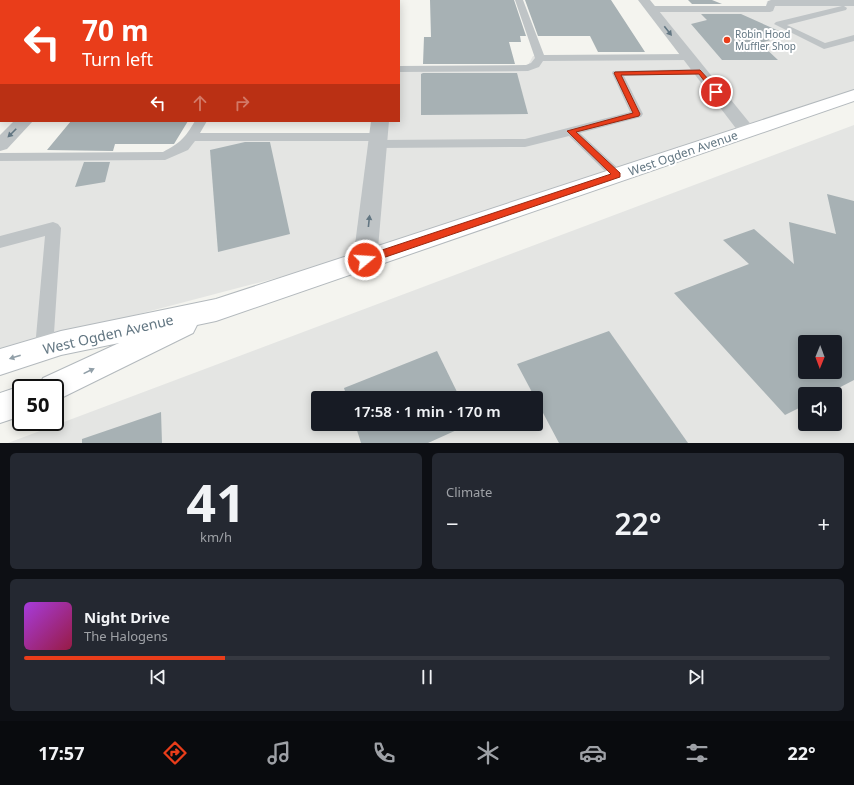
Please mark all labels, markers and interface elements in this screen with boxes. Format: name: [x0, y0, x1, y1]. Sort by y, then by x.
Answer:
text: 70 m: [82, 11, 149, 49]
icon: left: [16, 16, 68, 68]
one-way arrow: [664, 25, 672, 36]
place label: Robin Hood Muffler Shop: [735, 27, 796, 53]
marker: Robin Hood Muffler Shop: [722, 35, 732, 45]
text: Turn left: [82, 47, 153, 71]
pin: [699, 75, 733, 109]
icon: arrive: [705, 81, 727, 103]
icon: left: [147, 92, 169, 114]
icon: ahead: [189, 92, 211, 114]
icon: right: [231, 92, 253, 114]
street label: West Ogden Avenue: [626, 126, 740, 180]
one-way arrow: [7, 128, 17, 138]
one-way arrow: [366, 215, 372, 227]
position arrow: [344, 239, 386, 281]
street label: West Ogden Avenue: [41, 310, 175, 358]
north arrow: [798, 335, 842, 379]
map controls: [798, 335, 842, 431]
one-way arrow: [8, 355, 20, 361]
one-way arrow: [83, 368, 94, 374]
speed limit sign: 50: [12, 379, 64, 431]
button: sound: [798, 387, 842, 431]
text: 17:58 · 1 min · 170 m: [353, 401, 501, 421]
text: 41: [186, 466, 246, 537]
text: Climate: [446, 483, 492, 501]
text: 22°: [614, 503, 662, 544]
text: −: [446, 508, 459, 538]
text: +: [817, 508, 830, 538]
text: km/h: [200, 528, 232, 546]
text: Night Drive: [84, 607, 170, 627]
text: The Halogens: [84, 627, 168, 645]
icon: previous: [147, 666, 169, 688]
icon: pause: [416, 666, 438, 688]
icon: next: [685, 666, 707, 688]
icon: directions: [161, 739, 189, 767]
icon: music: [265, 739, 293, 767]
icon: phone: [370, 739, 398, 767]
icon: climate: [474, 739, 502, 767]
icon: car: [579, 739, 607, 767]
icon: filters: [683, 739, 711, 767]
text: 17:57: [38, 741, 84, 765]
text: 22°: [788, 741, 816, 765]

